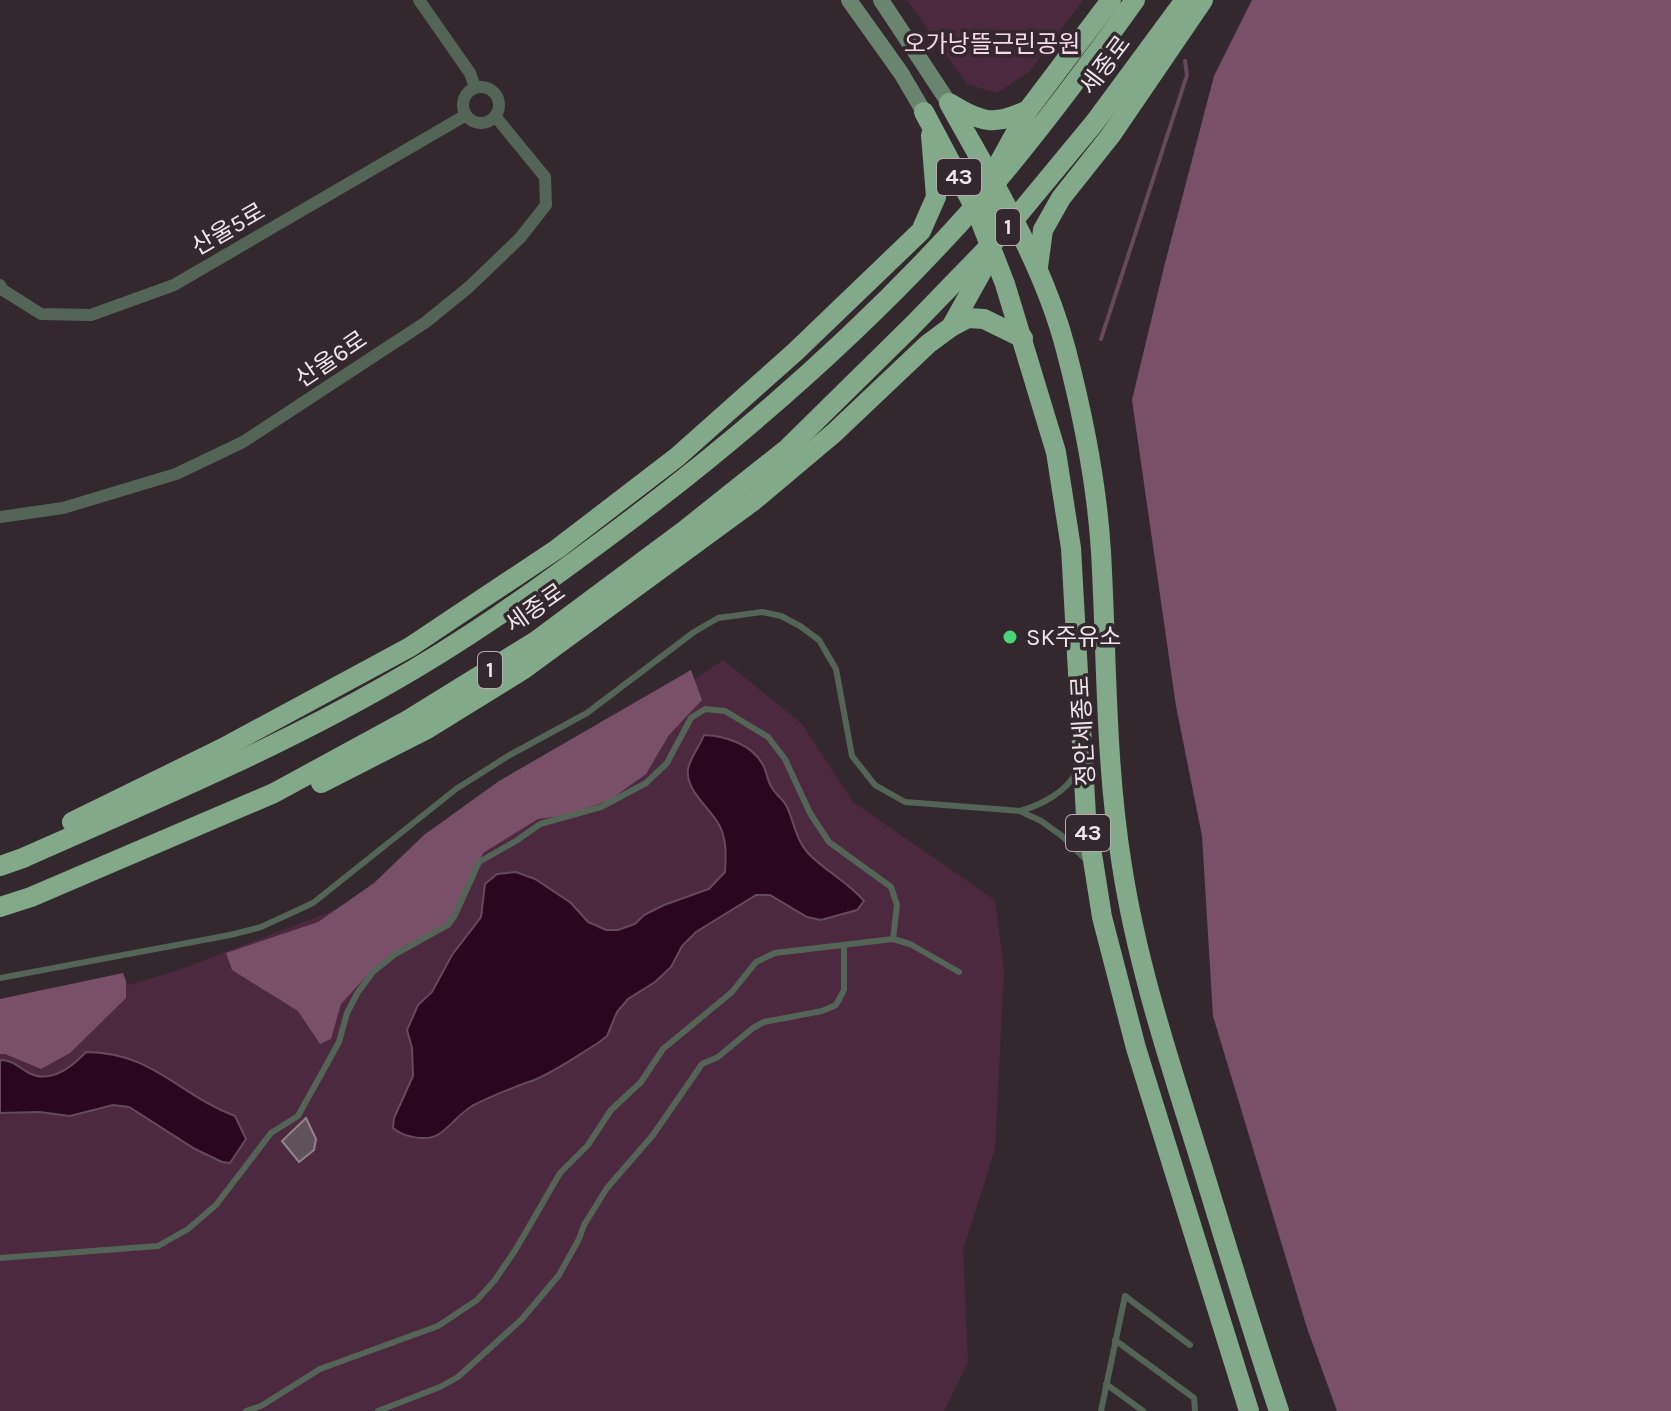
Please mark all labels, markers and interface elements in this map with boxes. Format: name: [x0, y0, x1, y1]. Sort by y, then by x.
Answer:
park label: 오가낭뜰근린공원: [904, 30, 1080, 58]
street label: 세종로: [1074, 30, 1136, 100]
road number: 43: [937, 159, 981, 195]
street label: 산울5로: [186, 197, 270, 261]
road number: 1: [996, 209, 1020, 245]
street label: 산울6로: [290, 325, 372, 393]
street label: 세종로: [500, 578, 570, 638]
place label: SK주유소: [1026, 623, 1121, 651]
marker: SK주유소: [1001, 628, 1019, 646]
road number: 1: [478, 652, 502, 688]
street label: 정안세종로: [1066, 675, 1100, 787]
road number: 43: [1066, 815, 1110, 851]

